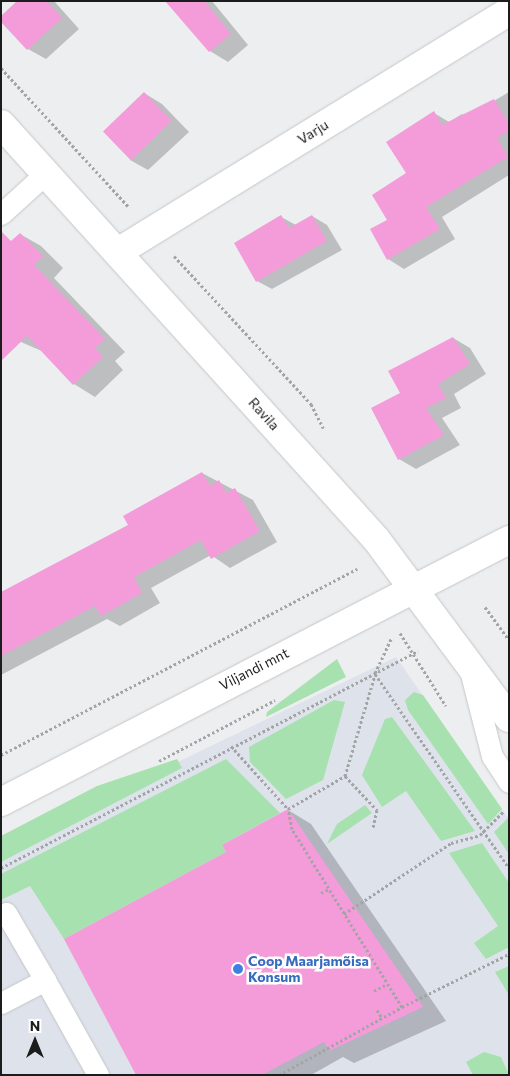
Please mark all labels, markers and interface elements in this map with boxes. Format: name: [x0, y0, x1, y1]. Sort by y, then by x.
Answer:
street label: Varju: [294, 116, 332, 148]
street label: Ravila: [245, 394, 283, 434]
street label: Viljandi mnt: [216, 644, 292, 694]
place label: Coop Maarjamõisa Konsum: [248, 953, 369, 986]
marker: Coop Maarjamõisa Konsum: [232, 963, 244, 975]
north arrow: [10, 1016, 60, 1066]
text: N: [30, 1017, 40, 1034]

